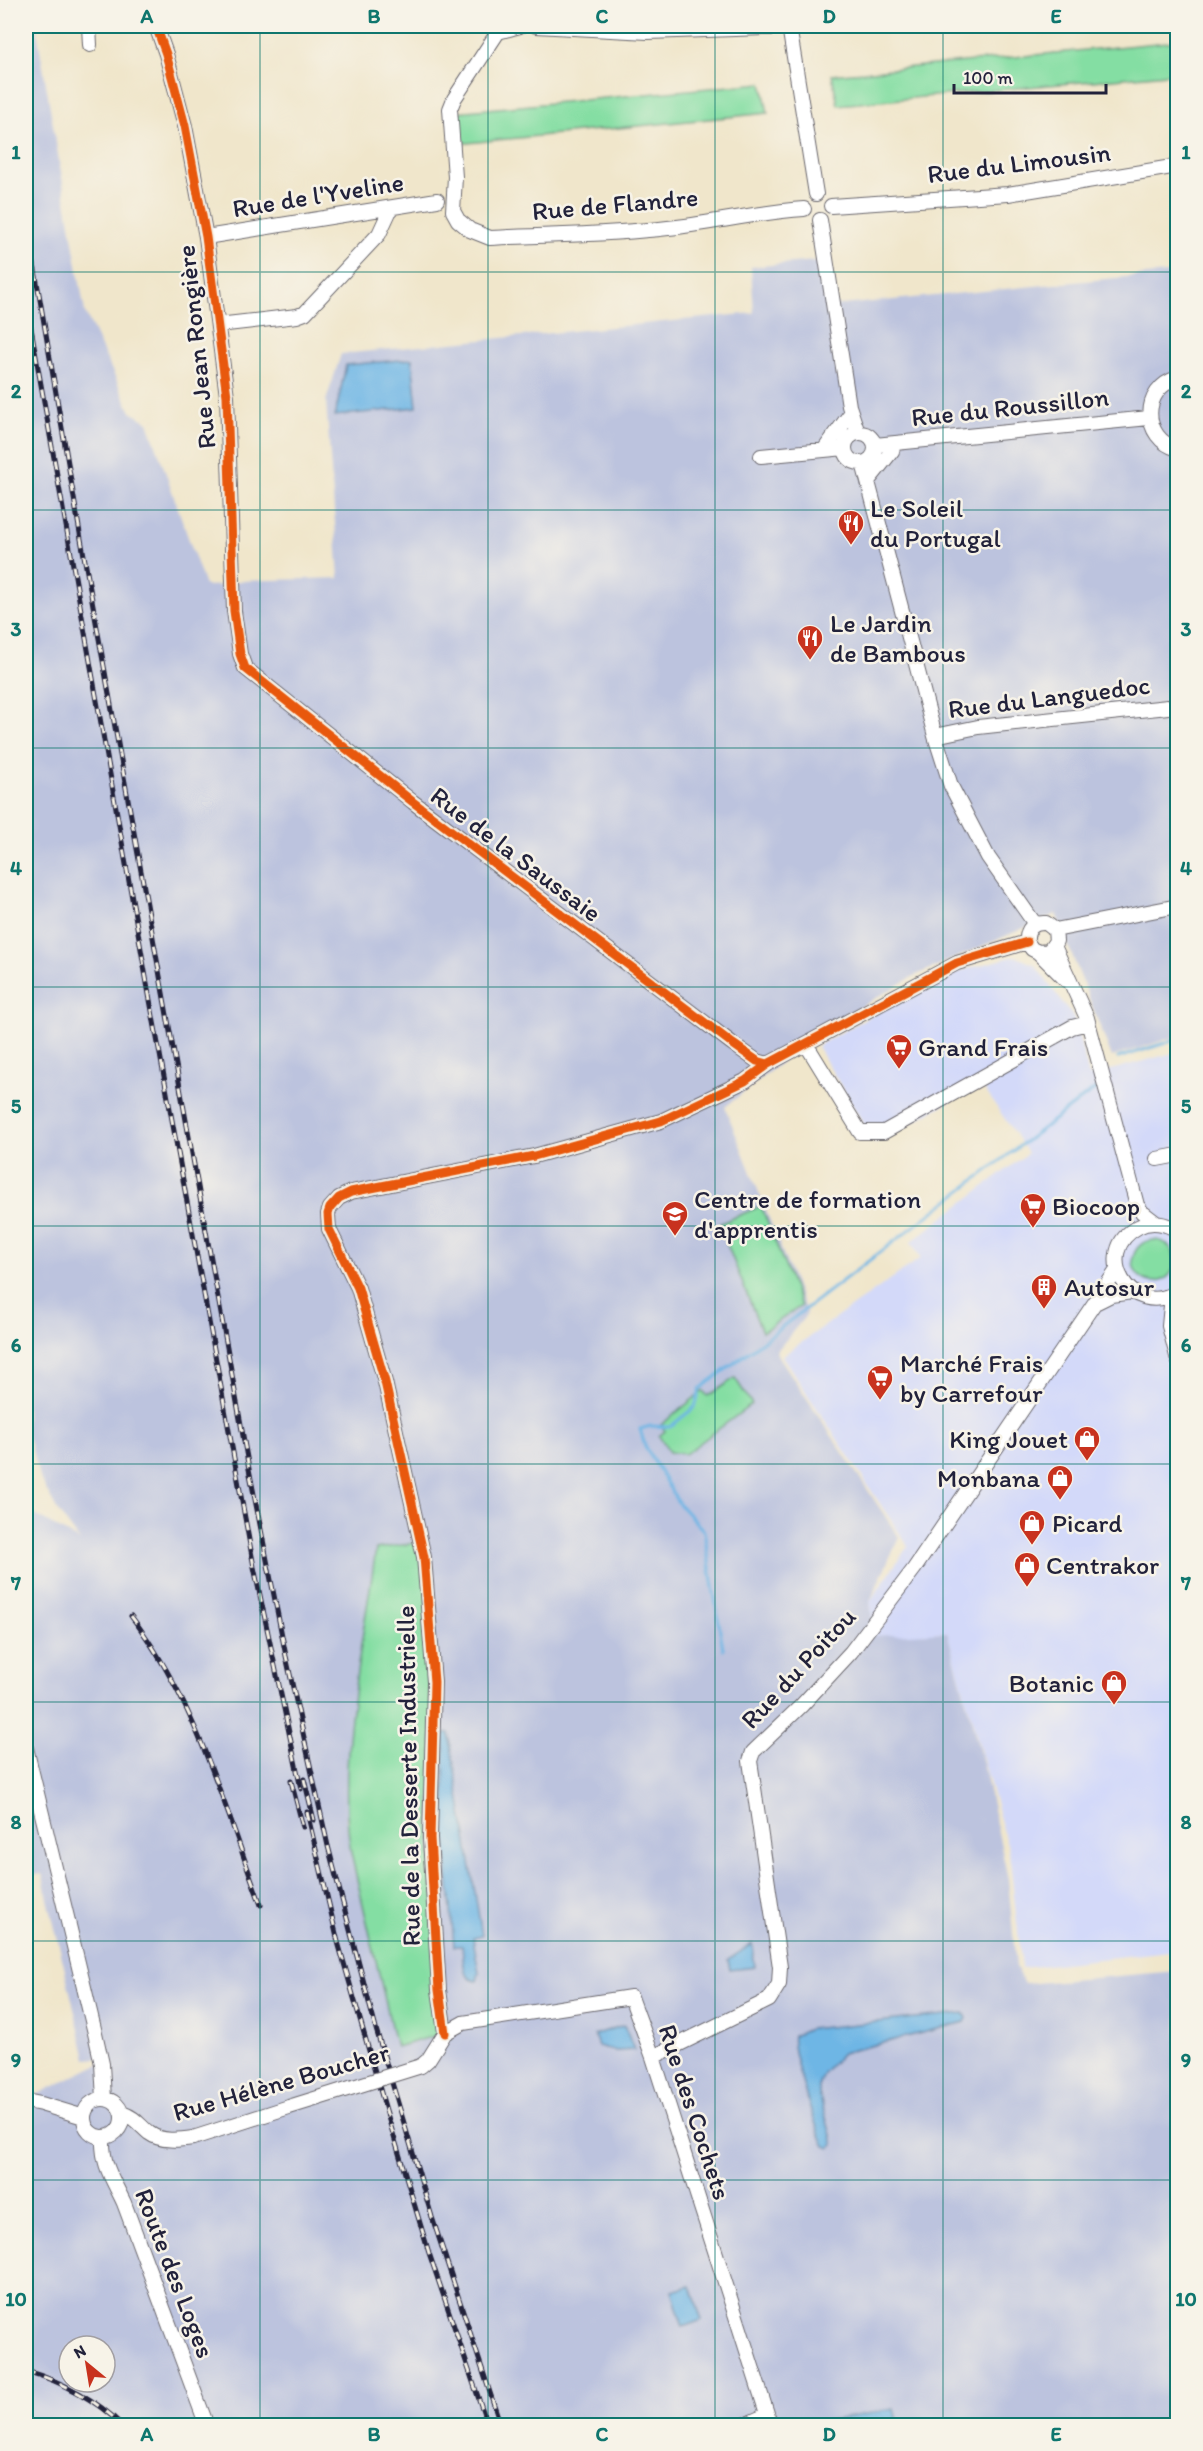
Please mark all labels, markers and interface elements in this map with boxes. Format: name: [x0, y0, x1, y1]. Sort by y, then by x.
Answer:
text: A: [140, 4, 154, 28]
text: B: [368, 4, 381, 28]
text: C: [596, 4, 609, 28]
text: D: [822, 4, 836, 28]
text: E: [1050, 4, 1062, 28]
scale bar: [954, 57, 1106, 95]
text: 100 m: [963, 67, 1013, 89]
street label: Rue du Limousin: [926, 136, 1113, 190]
text: 1: [11, 140, 21, 164]
text: 1: [1181, 140, 1191, 164]
street label: Rue de l'Yveline: [230, 166, 406, 224]
street label: Rue de Flandre: [531, 181, 699, 227]
street label: Rue Jean Rongière: [169, 243, 223, 451]
text: 2: [11, 379, 22, 403]
text: 2: [1181, 379, 1192, 403]
street label: Rue du Roussillon: [910, 381, 1111, 433]
place label: Le Soleil du Portugal: [870, 492, 1001, 554]
restaurant icon: Le Soleil du Portugal: [836, 508, 866, 546]
place label: Le Jardin de Bambous: [830, 607, 966, 669]
text: 3: [11, 617, 22, 641]
text: 3: [1181, 617, 1192, 641]
restaurant icon: Le Jardin de Bambous: [795, 623, 825, 661]
street label: Rue du Languedoc: [946, 669, 1152, 725]
street label: Rue de la Saussaie: [424, 779, 608, 929]
text: 4: [10, 856, 22, 880]
text: 4: [1180, 856, 1192, 880]
place label: Grand Frais: [918, 1031, 1048, 1063]
supermarket icon: Grand Frais: [884, 1032, 914, 1070]
text: 5: [11, 1094, 22, 1118]
text: 5: [1181, 1094, 1192, 1118]
place label: Centre de formation d'apprentis: [694, 1183, 922, 1245]
place label: Biocoop: [1052, 1190, 1140, 1222]
supermarket icon: Biocoop: [1018, 1191, 1048, 1229]
school or university icon: Centre de formation d'apprentis: [660, 1199, 690, 1237]
place label: Autosur: [1064, 1271, 1155, 1303]
building icon: Autosur: [1029, 1272, 1059, 1310]
text: 6: [11, 1333, 22, 1357]
text: 6: [1181, 1333, 1192, 1357]
place label: Marché Frais by Carrefour: [900, 1347, 1043, 1409]
supermarket icon: Marché Frais by Carrefour: [865, 1363, 895, 1401]
place label: King Jouet: [949, 1423, 1068, 1455]
shop icon: King Jouet: [1072, 1424, 1102, 1462]
place label: Monbana: [937, 1462, 1040, 1494]
shop icon: Monbana: [1045, 1463, 1075, 1501]
place label: Picard: [1052, 1507, 1122, 1539]
shop icon: Picard: [1017, 1508, 1047, 1546]
place label: Centrakor: [1046, 1549, 1159, 1581]
shop icon: Centrakor: [1012, 1550, 1042, 1588]
text: 7: [10, 1571, 21, 1595]
text: 7: [1180, 1571, 1191, 1595]
street label: Rue du Poitou: [734, 1601, 862, 1735]
street label: Rue de la Desserte Industrielle: [389, 1605, 427, 1947]
place label: Botanic: [1009, 1667, 1094, 1699]
shop icon: Botanic: [1099, 1668, 1129, 1706]
text: 8: [11, 1810, 22, 1834]
text: 8: [1181, 1810, 1192, 1834]
street label: Rue des Cochets: [652, 2020, 738, 2204]
street label: Rue Hélène Boucher: [169, 2036, 393, 2128]
text: 9: [11, 2048, 21, 2072]
text: 9: [1181, 2048, 1191, 2072]
street label: Route des Loges: [128, 2184, 222, 2362]
text: 10: [5, 2287, 27, 2311]
text: 10: [1175, 2287, 1197, 2311]
north arrow: [57, 2334, 117, 2394]
text: N: [70, 2341, 89, 2362]
text: A: [140, 2422, 154, 2446]
text: B: [368, 2422, 381, 2446]
text: C: [596, 2422, 609, 2446]
text: D: [822, 2422, 836, 2446]
text: E: [1050, 2422, 1062, 2446]

